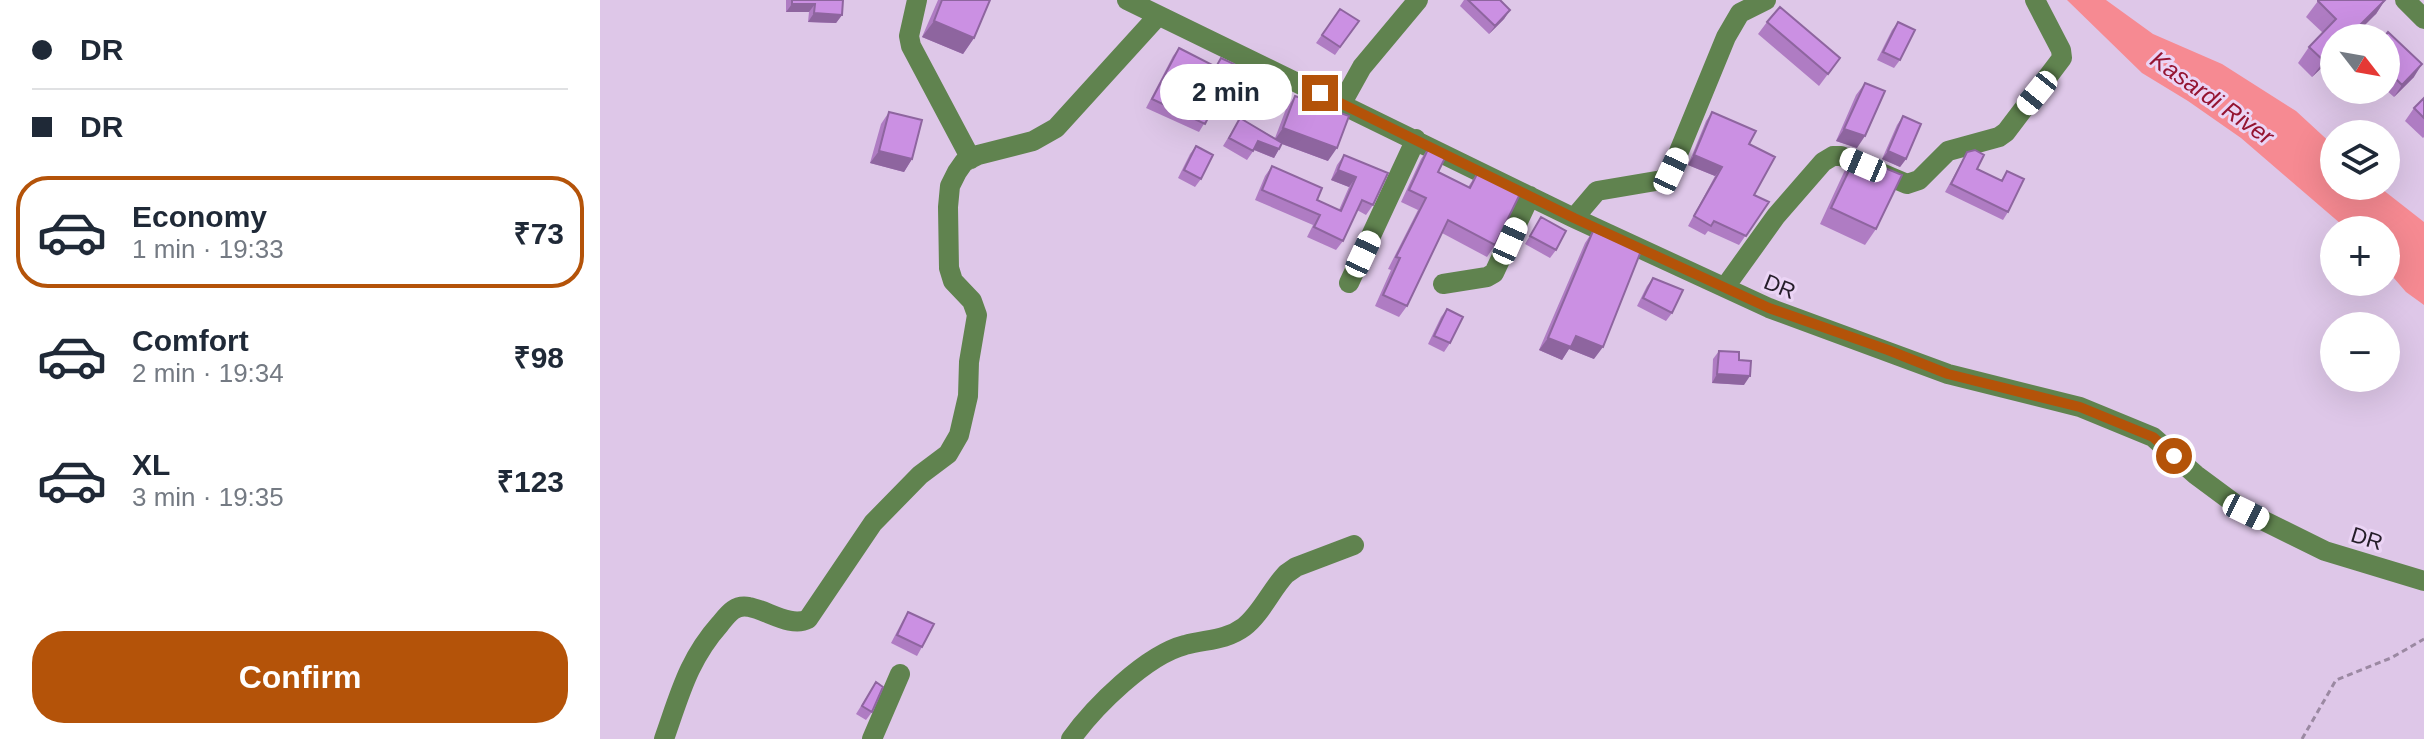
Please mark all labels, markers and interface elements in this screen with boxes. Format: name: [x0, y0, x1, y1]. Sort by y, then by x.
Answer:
north arrow: [2320, 24, 2400, 104]
map controls: [2320, 24, 2400, 392]
text: DR: [80, 33, 123, 66]
water label: Kasardi River: [2146, 45, 2280, 151]
callout: 2 min: [1160, 65, 1292, 121]
car: [2013, 67, 2061, 119]
route end: [1302, 75, 1338, 111]
text: 2 min: [1192, 77, 1260, 107]
text: DR: [80, 110, 123, 143]
button: layers: [2320, 120, 2400, 200]
car: [1650, 144, 1692, 198]
car: [1836, 145, 1890, 185]
icon: car: [36, 196, 108, 268]
text: Economy: [132, 200, 267, 233]
car: [1489, 214, 1531, 268]
button: +: [2320, 216, 2400, 296]
text: ₹73: [513, 217, 564, 250]
car: [1342, 227, 1384, 281]
text: 1 min · 19:33: [132, 234, 284, 264]
street label: DR: [1760, 269, 1799, 304]
button: −: [2320, 312, 2400, 392]
icon: car: [36, 320, 108, 392]
text: Comfort: [132, 324, 249, 357]
text: ₹98: [513, 341, 564, 374]
text: 2 min · 19:34: [132, 358, 284, 388]
route start: [2156, 438, 2192, 474]
icon: car: [36, 444, 108, 516]
text: XL: [132, 448, 170, 481]
text: ₹123: [497, 465, 564, 498]
text: 3 min · 19:35: [132, 482, 284, 512]
car: [2219, 491, 2273, 533]
street label: DR: [2348, 522, 2386, 555]
button: Confirm: [32, 631, 568, 723]

